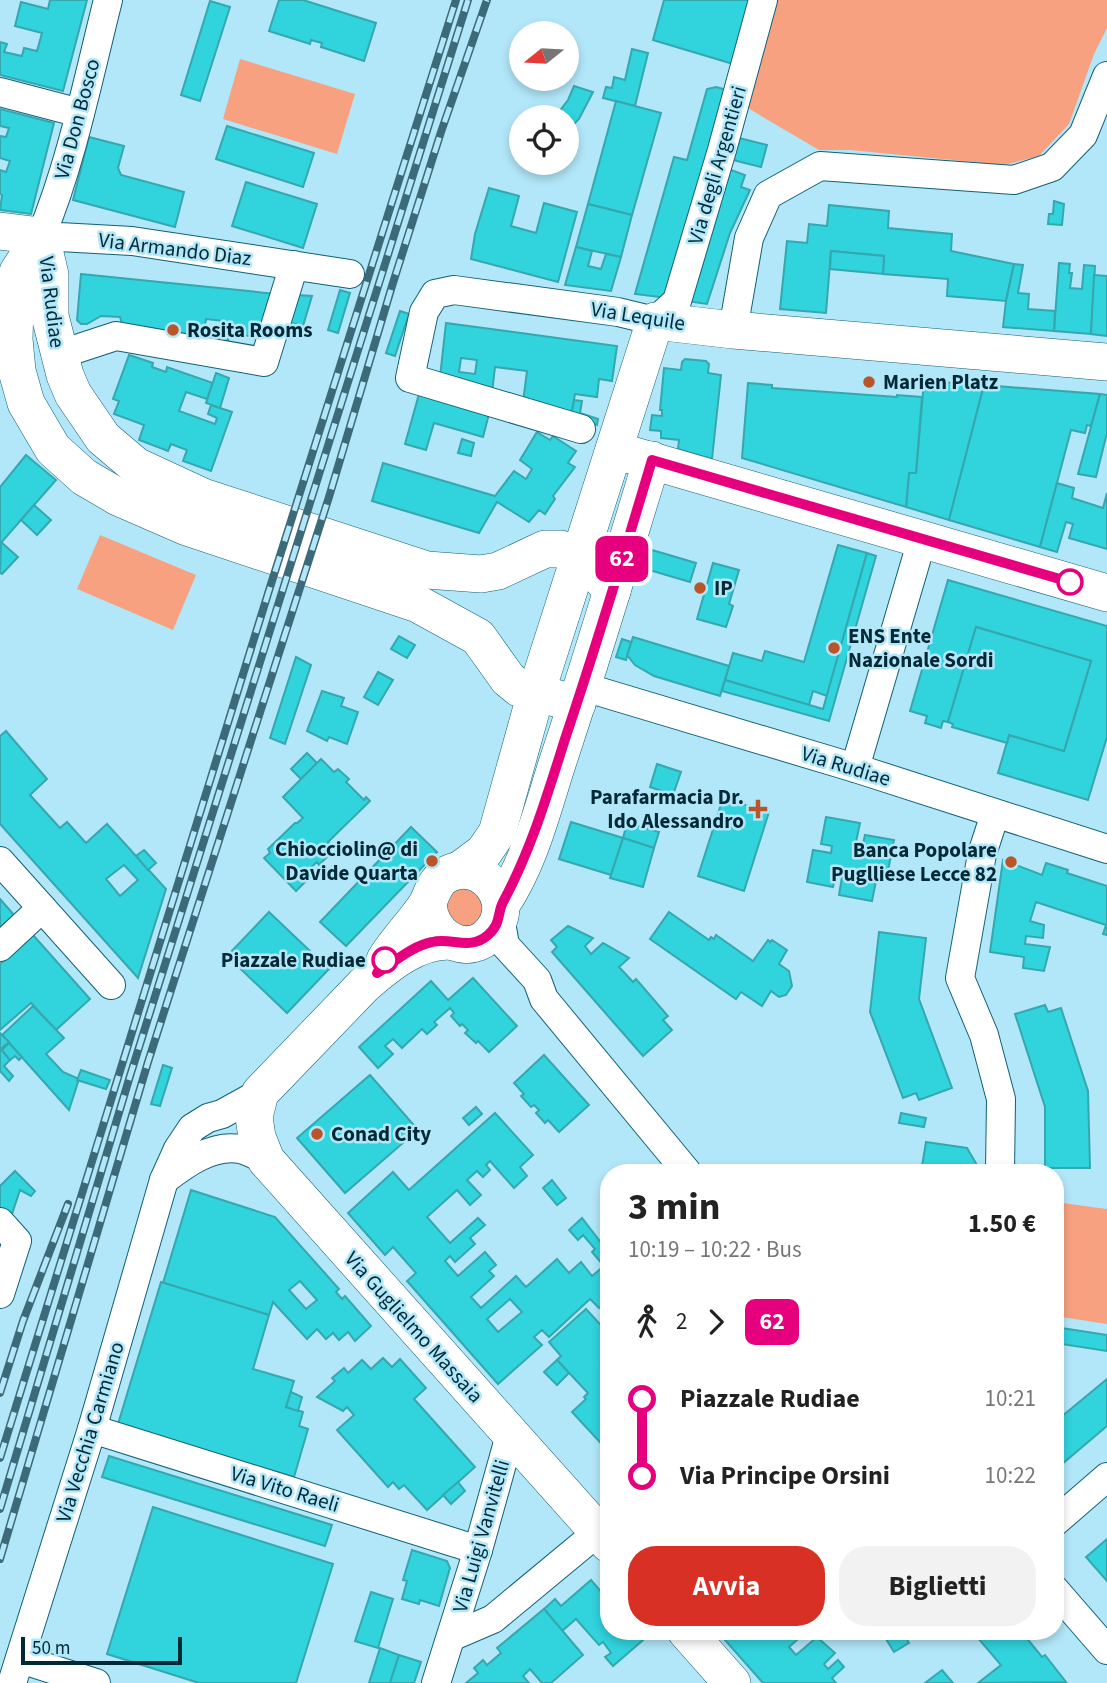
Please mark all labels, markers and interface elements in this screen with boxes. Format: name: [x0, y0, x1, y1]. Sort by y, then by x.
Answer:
north arrow: [509, 21, 579, 91]
map controls: [509, 21, 579, 175]
street label: Via Don Bosco: [46, 55, 108, 183]
street label: Via degli Argentieri: [680, 82, 754, 248]
button: locate: [509, 105, 579, 175]
street label: Via Armando Diaz: [97, 225, 253, 273]
street label: Via Rudiae: [32, 255, 72, 349]
street label: Via Lequile: [589, 294, 687, 338]
place label: Rosita Rooms: [187, 315, 312, 345]
marker: Rosita Rooms: [165, 322, 181, 338]
place label: Marien Platz: [883, 367, 999, 397]
marker: Marien Platz: [861, 374, 877, 390]
line badge: 62: [590, 536, 654, 582]
text: 62: [609, 541, 635, 576]
unlabelled marker: [1057, 569, 1083, 595]
place label: IP: [714, 573, 733, 603]
marker: IP: [692, 580, 708, 596]
place label: ENS Ente Nazionale Sordi: [848, 621, 994, 675]
marker: ENS Ente Nazionale Sordi: [826, 640, 842, 656]
street label: Via Rudiae: [798, 738, 894, 794]
place label: Parafarmacia Dr. Ido Alessandro: [590, 782, 744, 836]
marker: Parafarmacia Dr. Ido Alessandro: [750, 801, 766, 817]
place label: Chiocciolin@ di Davide Quarta: [275, 834, 418, 888]
place label: Banca Popolare Puglliese Lecce 82: [831, 835, 997, 889]
marker: Chiocciolin@ di Davide Quarta: [424, 853, 440, 869]
marker: Banca Popolare Puglliese Lecce 82: [1003, 854, 1019, 870]
place label: Piazzale Rudiae: [221, 945, 366, 975]
marker: Piazzale Rudiae: [372, 947, 398, 973]
place label: Conad City: [331, 1119, 431, 1149]
marker: Conad City: [309, 1126, 325, 1142]
text: 3 min: [628, 1180, 720, 1234]
text: 1.50 €: [968, 1205, 1036, 1242]
text: 10:19 – 10:22 · Bus: [628, 1233, 802, 1266]
street label: Via Guglielmo Massaia: [338, 1245, 490, 1409]
icon: walk: [628, 1303, 666, 1341]
icon: forward: [697, 1303, 735, 1341]
text: 62: [759, 1304, 785, 1339]
text: 2: [676, 1305, 687, 1338]
street label: Via Vecchia Carmiano: [48, 1338, 132, 1526]
text: Piazzale Rudiae: [680, 1380, 860, 1417]
text: 10:21: [985, 1382, 1036, 1415]
street label: Via Luigi Vanvitelli: [445, 1456, 517, 1616]
text: Via Principe Orsini: [680, 1457, 890, 1494]
street label: Via Vito Raeli: [227, 1458, 343, 1520]
text: 10:22: [985, 1459, 1036, 1492]
button: Avvia: [628, 1546, 825, 1626]
button: Biglietti: [839, 1546, 1036, 1626]
scale bar: [21, 1634, 182, 1666]
text: 50 m: [32, 1635, 70, 1662]

